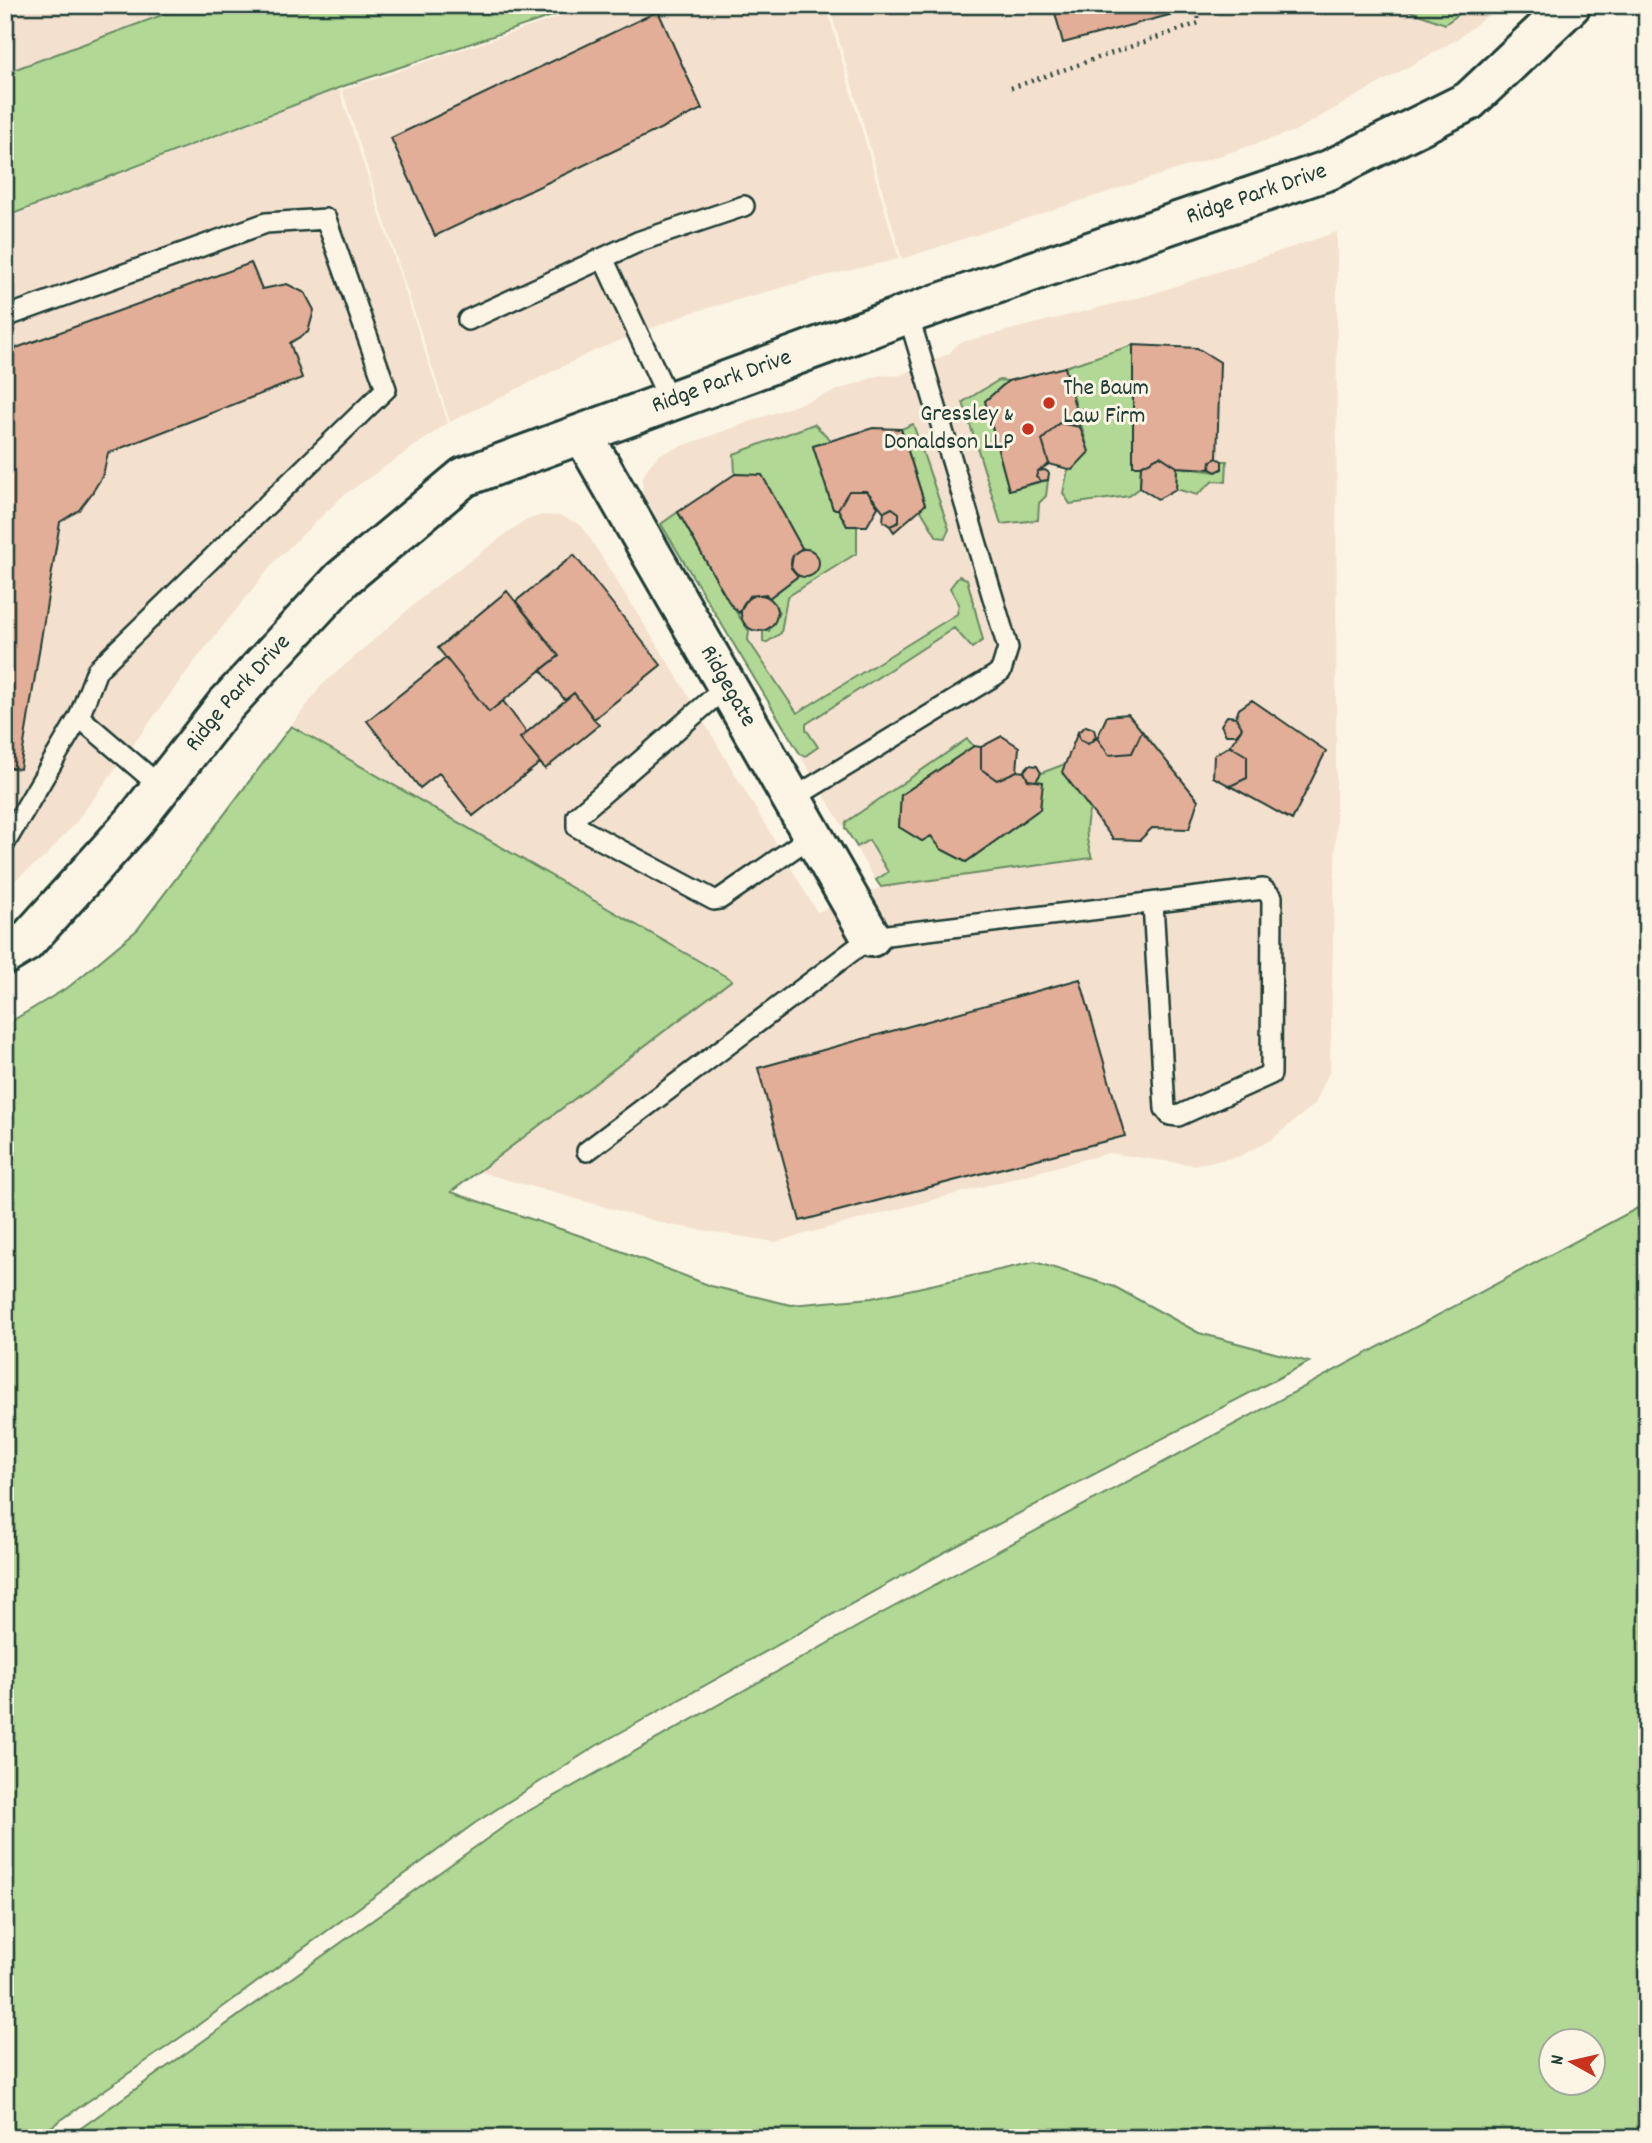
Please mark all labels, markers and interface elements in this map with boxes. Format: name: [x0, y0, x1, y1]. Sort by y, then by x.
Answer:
street label: Ridge Park Drive: [1182, 155, 1332, 234]
street label: Ridge Park Drive: [647, 341, 797, 424]
place label: The Baum Law Firm: [1063, 372, 1149, 434]
marker: The Baum Law Firm: [1041, 395, 1057, 411]
place label: Gressley & Donaldson LLP: [884, 398, 1014, 460]
marker: Gressley & Donaldson LLP: [1020, 421, 1036, 437]
street label: Ridge Park Drive: [178, 627, 300, 760]
street label: Ridgegate: [690, 639, 764, 734]
north arrow: [1536, 2028, 1606, 2098]
text: N: [1545, 2054, 1573, 2067]

